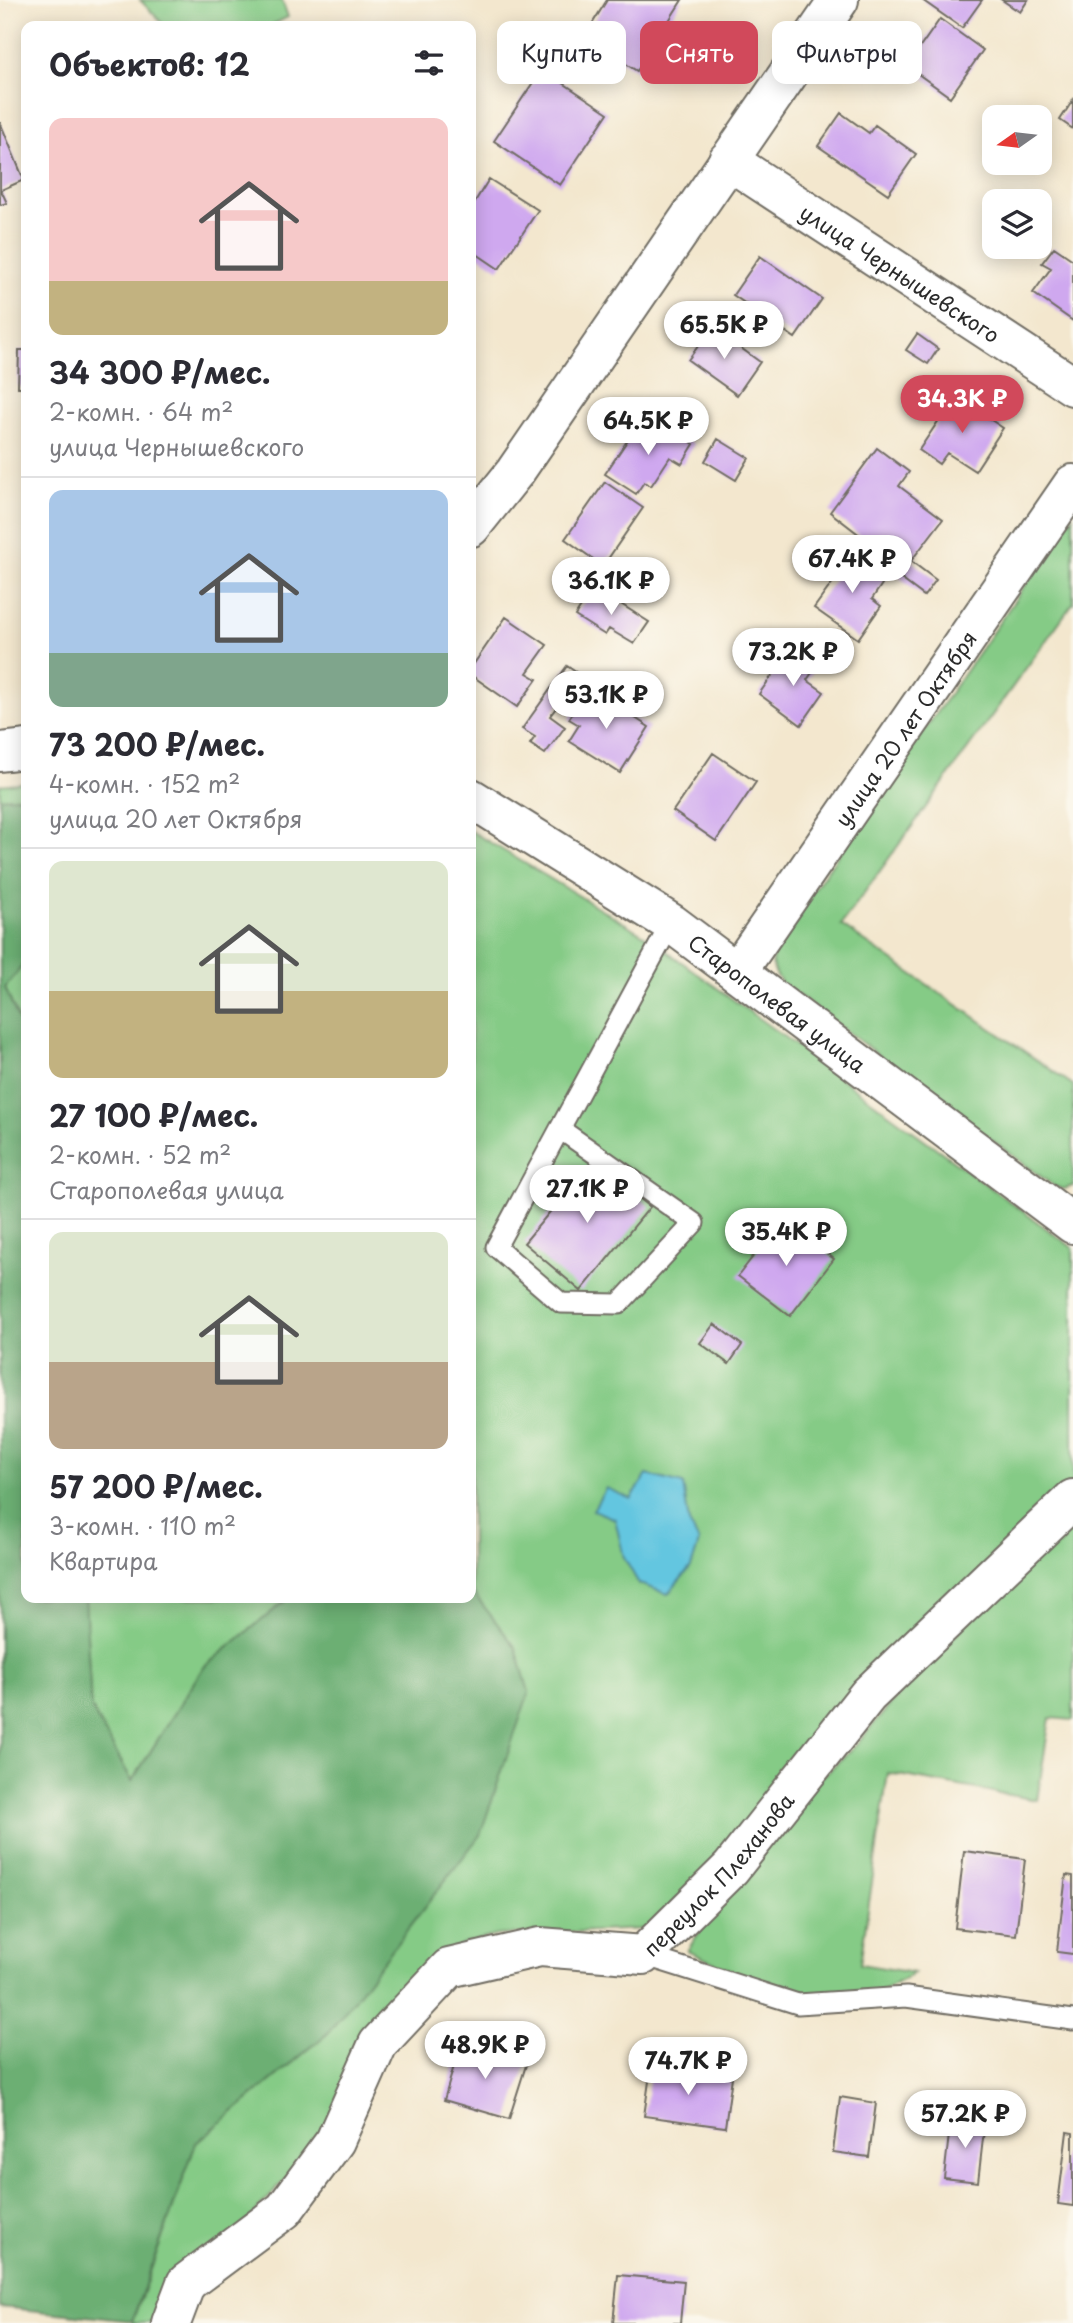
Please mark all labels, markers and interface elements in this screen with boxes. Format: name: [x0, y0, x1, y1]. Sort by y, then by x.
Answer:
chip: Купить: [497, 21, 626, 84]
chip: Снять: [640, 21, 758, 84]
chip: Фильтры: [772, 21, 922, 84]
text: Объектов: 12: [49, 41, 250, 86]
icon: filters: [410, 44, 448, 82]
north arrow: [982, 105, 1052, 175]
map controls: [982, 105, 1052, 259]
icon: home: [186, 163, 312, 289]
button: layers: [982, 189, 1052, 259]
street label: улица Чернышевского: [794, 196, 1007, 350]
pin: 65.5K ₽: [659, 302, 789, 361]
text: 65.5K ₽: [680, 306, 768, 341]
text: 34 300 ₽/мес.: [49, 349, 271, 394]
pin: 34.3K ₽: [897, 376, 1027, 435]
text: 34.3K ₽: [917, 380, 1007, 415]
text: 2-комн. · 64 m²: [49, 394, 233, 429]
pin: 64.5K ₽: [583, 398, 713, 457]
text: 64.5K ₽: [603, 402, 693, 437]
text: улица Чернышевского: [49, 429, 304, 464]
icon: home: [186, 535, 312, 661]
pin: 67.4K ₽: [787, 536, 917, 595]
text: 67.4K ₽: [808, 540, 896, 575]
pin: 36.1K ₽: [546, 558, 676, 617]
text: 36.1K ₽: [568, 562, 654, 597]
street label: улица 20 лет Октября: [826, 624, 984, 833]
pin: 73.2K ₽: [728, 628, 858, 688]
text: 73.2K ₽: [748, 633, 838, 668]
pin: 53.1K ₽: [541, 672, 671, 731]
text: 53.1K ₽: [564, 676, 648, 711]
text: 73 200 ₽/мес.: [49, 721, 265, 766]
text: 4-комн. · 152 m²: [49, 766, 240, 801]
text: улица 20 лет Октября: [49, 801, 302, 836]
icon: home: [186, 906, 312, 1032]
street label: Старополевая улица: [682, 926, 874, 1080]
text: 27 100 ₽/мес.: [49, 1092, 258, 1137]
text: 2-комн. · 52 m²: [49, 1137, 231, 1172]
pin: 27.1K ₽: [522, 1166, 652, 1225]
text: 27.1K ₽: [545, 1170, 629, 1205]
text: Старополевая улица: [49, 1172, 284, 1207]
pin: 35.4K ₽: [721, 1208, 851, 1268]
text: 35.4K ₽: [741, 1213, 831, 1248]
icon: home: [186, 1277, 312, 1403]
text: 57 200 ₽/мес.: [49, 1463, 263, 1508]
text: 3-комн. · 110 m²: [49, 1508, 236, 1543]
text: Квартира: [49, 1543, 157, 1578]
street label: переулок Плеханова: [635, 1785, 801, 1963]
pin: 48.9K ₽: [420, 2022, 550, 2081]
text: 48.9K ₽: [441, 2026, 529, 2061]
pin: 74.7K ₽: [623, 2038, 753, 2097]
text: 74.7K ₽: [644, 2042, 732, 2077]
pin: 57.2K ₽: [900, 2090, 1030, 2150]
text: 57.2K ₽: [920, 2095, 1010, 2130]

